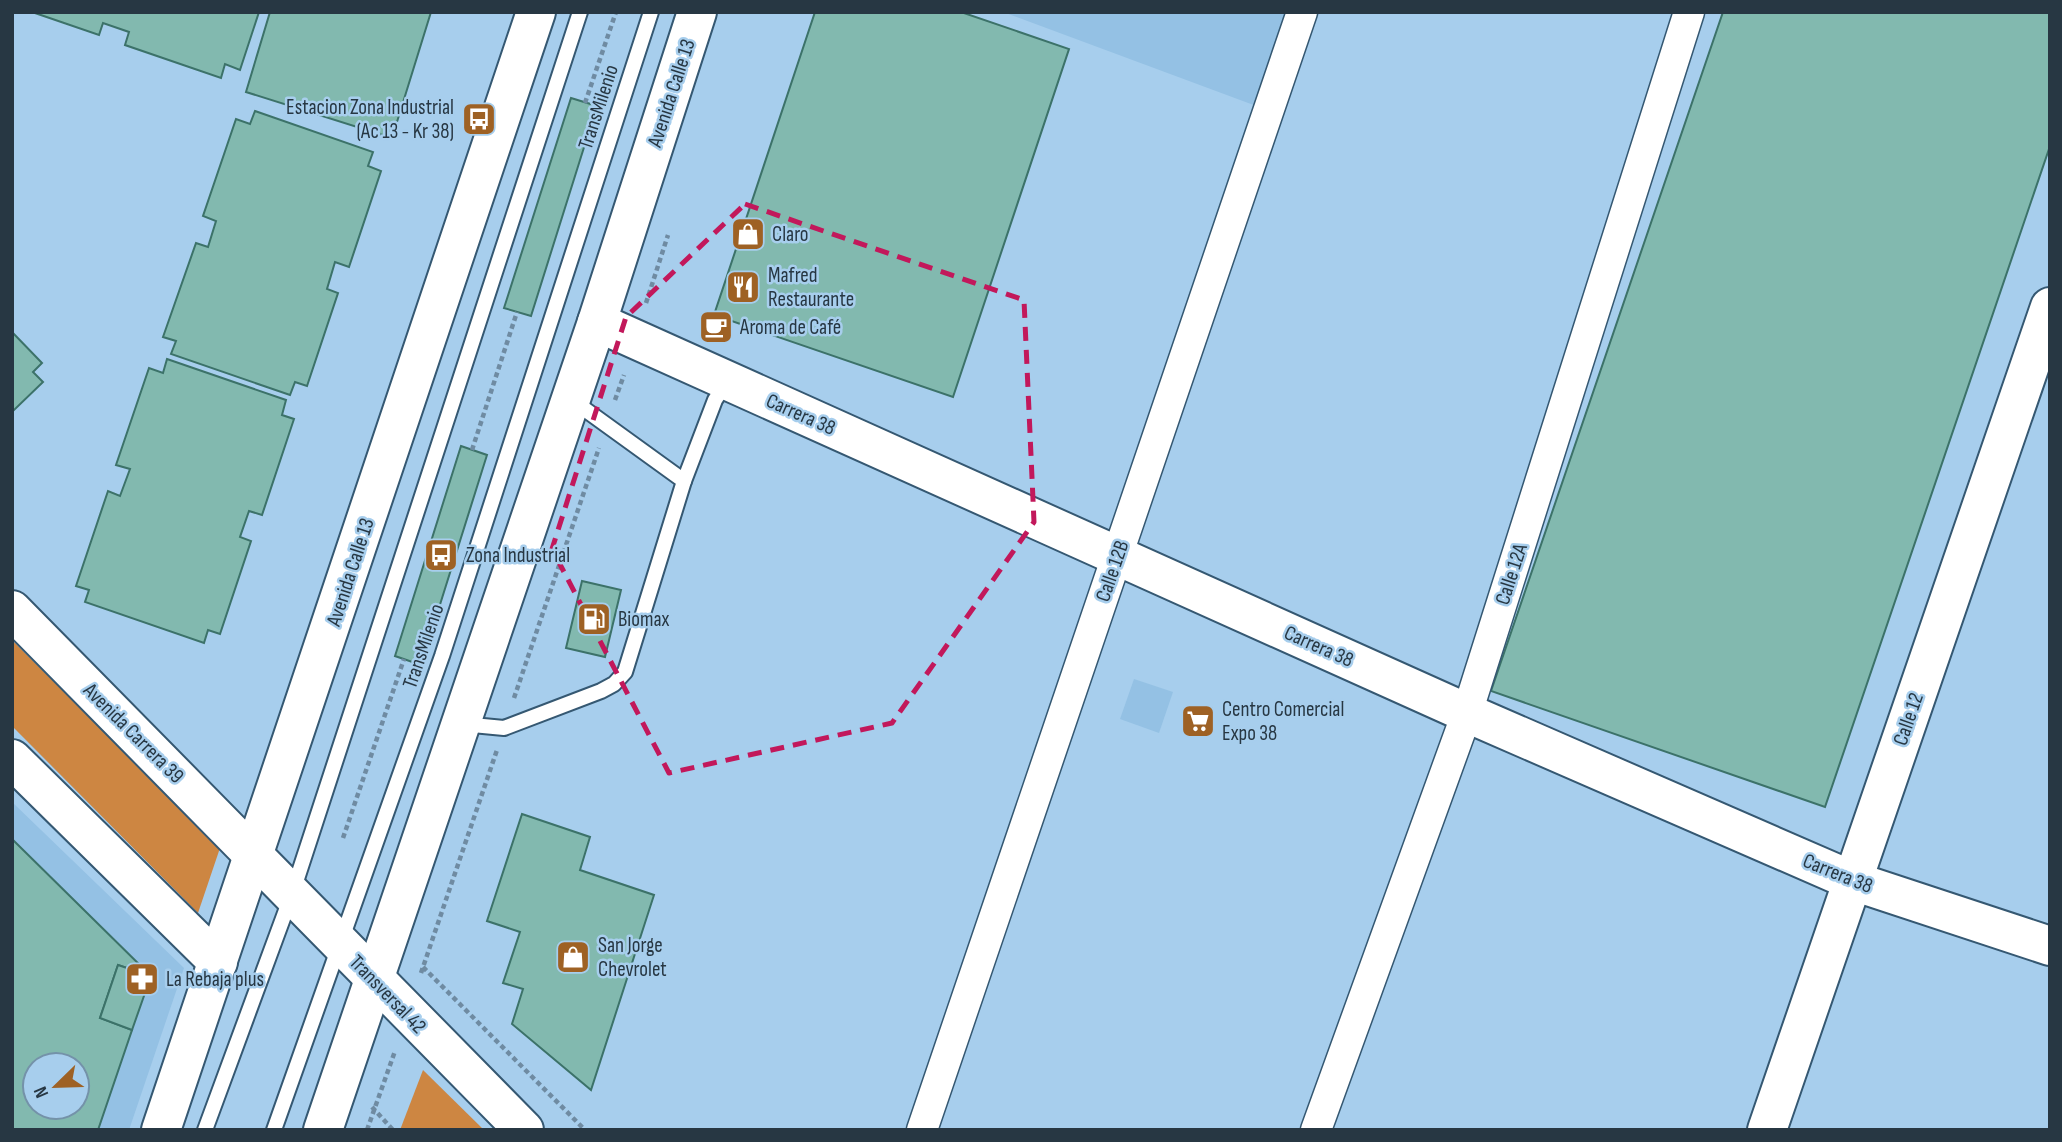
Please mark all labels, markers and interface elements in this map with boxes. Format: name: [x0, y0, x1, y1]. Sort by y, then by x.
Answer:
street label: Avenida Calle 13: [642, 36, 701, 151]
street label: TransMilenio: [573, 62, 624, 153]
place label: Estacion Zona Industrial (Ac 13 - Kr 38): [286, 95, 454, 144]
bus stop icon: Estacion Zona Industrial (Ac 13 - Kr 38): [460, 100, 498, 138]
shop icon: Claro: [729, 215, 767, 253]
place label: Claro: [772, 222, 809, 247]
place label: Mafred Restaurante: [768, 263, 854, 312]
restaurant icon: Mafred Restaurante: [724, 268, 762, 306]
cafe icon: Aroma de Café: [697, 308, 735, 346]
place label: Aroma de Café: [739, 315, 841, 340]
street label: Carrera 38: [762, 388, 839, 441]
street label: Avenida Calle 13: [321, 515, 380, 630]
bus stop icon: Zona Industrial: [422, 536, 460, 574]
street label: Calle 12B: [1090, 537, 1135, 605]
street label: Calle 12A: [1490, 540, 1533, 608]
place label: Zona Industrial: [466, 543, 570, 568]
fuel station icon: Biomax: [575, 600, 613, 638]
street label: TransMilenio: [397, 601, 450, 692]
place label: Biomax: [618, 607, 670, 632]
street label: Carrera 38: [1280, 620, 1357, 673]
street label: Avenida Carrera 39: [78, 677, 189, 789]
street label: Calle 12: [1888, 690, 1929, 749]
place label: Centro Comercial Expo 38: [1222, 697, 1344, 746]
supermarket icon: Centro Comercial Expo 38: [1179, 702, 1217, 740]
street label: Carrera 38: [1799, 848, 1876, 899]
place label: San Jorge Chevrolet: [598, 933, 667, 982]
shop icon: San Jorge Chevrolet: [554, 938, 592, 976]
street label: Transversal 42: [344, 950, 431, 1039]
pharmacy icon: La Rebaja plus: [123, 960, 161, 998]
place label: La Rebaja plus: [166, 967, 264, 992]
north arrow: [21, 1051, 91, 1121]
text: N: [29, 1083, 54, 1101]

